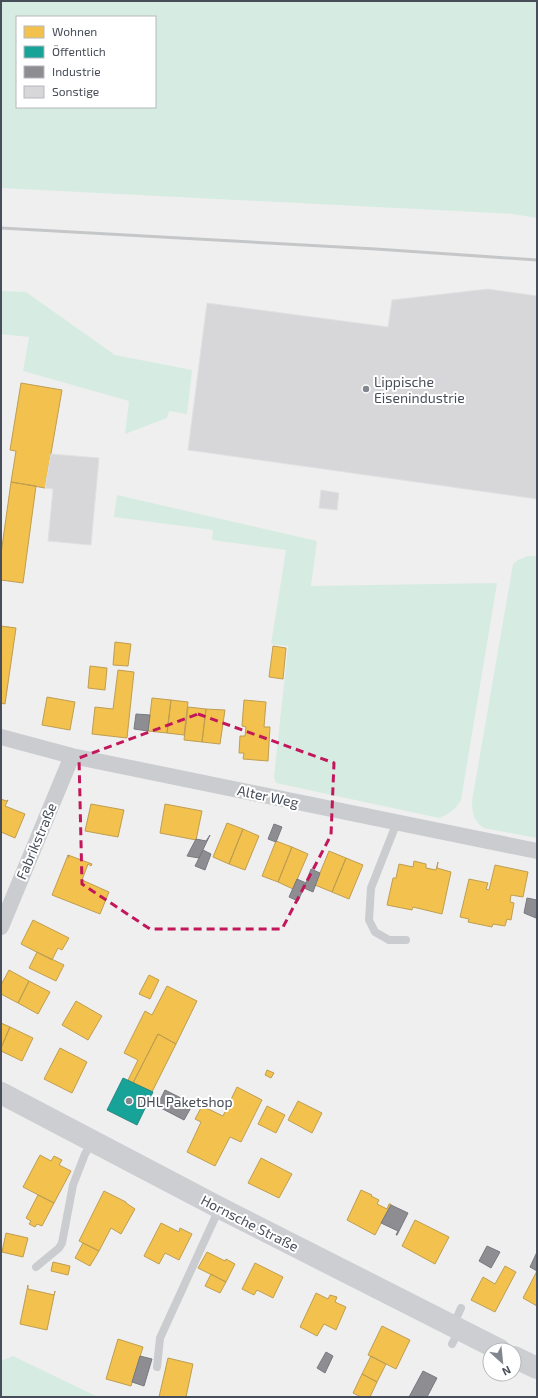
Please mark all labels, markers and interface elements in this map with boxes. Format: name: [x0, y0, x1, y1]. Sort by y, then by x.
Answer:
legend: [16, 16, 156, 108]
text: Wohnen: [52, 24, 97, 38]
text: Öffentlich: [52, 44, 106, 58]
text: Industrie: [52, 64, 101, 78]
text: Sonstige: [52, 84, 99, 98]
place label: Lippische Eisenindustrie: [374, 373, 465, 406]
marker: Lippische Eisenindustrie: [361, 384, 371, 394]
street label: Alter Weg: [236, 781, 300, 811]
street label: Fabrikstraße: [12, 800, 60, 882]
place label: DHL Paketshop: [137, 1093, 233, 1110]
marker: DHL Paketshop: [124, 1096, 134, 1106]
street label: Hornsche Straße: [198, 1191, 302, 1255]
north arrow: [482, 1342, 522, 1382]
text: N: [500, 1364, 513, 1379]

